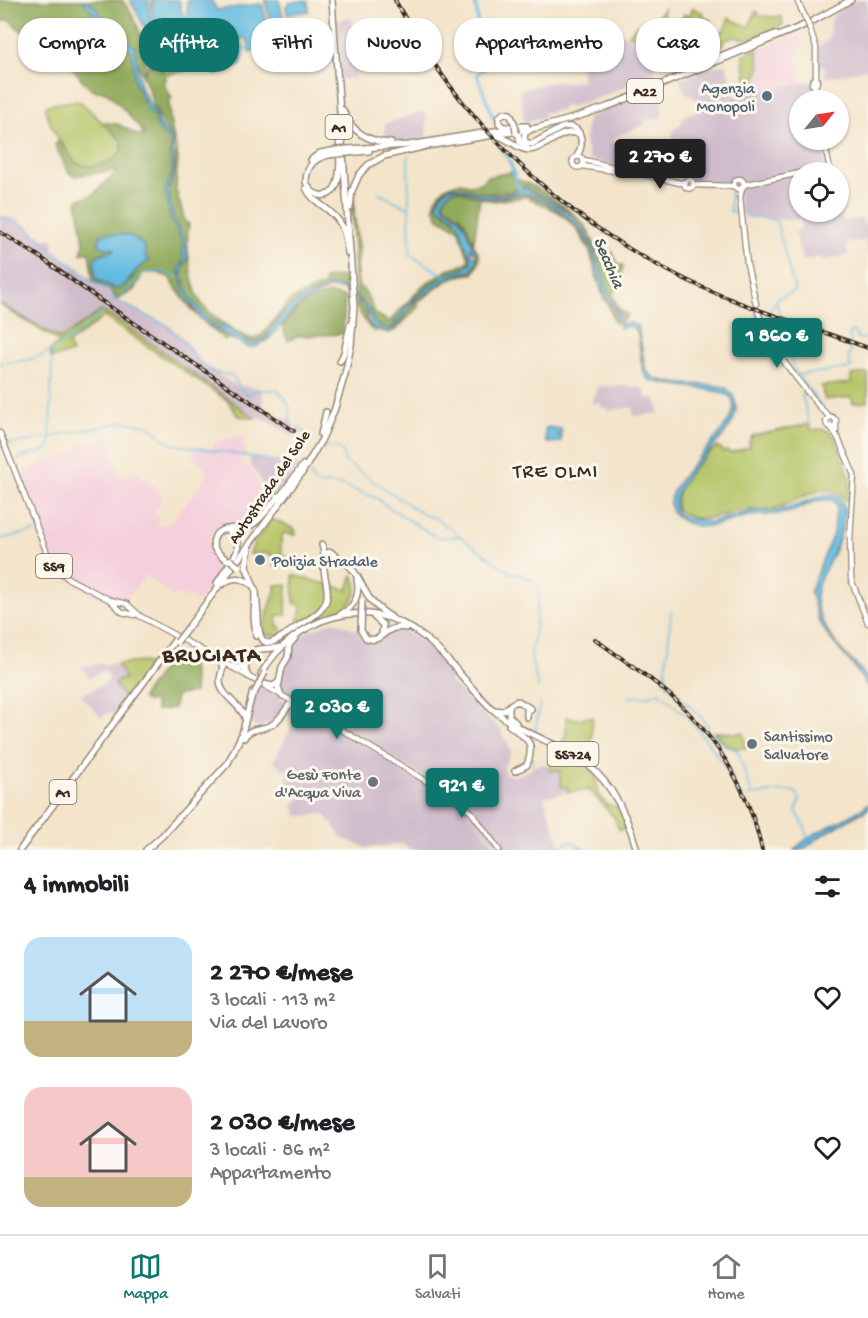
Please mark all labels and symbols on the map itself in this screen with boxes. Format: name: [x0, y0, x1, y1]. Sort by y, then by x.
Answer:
road number: A22: [627, 79, 663, 103]
place label: Agenzia Monopoli: [697, 81, 756, 118]
marker: Agenzia Monopoli: [760, 89, 774, 103]
north arrow: [789, 90, 849, 150]
road number: A1: [326, 115, 352, 139]
pin: 2 270 €: [605, 139, 715, 190]
water label: Secchia: [588, 234, 628, 293]
pin: 1 860 €: [722, 318, 832, 369]
street label: Autostrada del Sole: [226, 427, 316, 549]
district label: TRE OLMI: [512, 462, 599, 485]
marker: Polizia Stradale: [253, 553, 267, 567]
road number: SS9: [36, 554, 72, 578]
place label: Polizia Stradale: [271, 554, 379, 573]
district label: BRUCIATA: [161, 644, 262, 670]
pin: 2 030 €: [282, 689, 392, 740]
place label: Santissimo Salvatore: [764, 729, 833, 766]
marker: Santissimo Salvatore: [745, 737, 759, 751]
road number: SS724: [548, 742, 598, 766]
place label: Gesù Fonte d'Acqua Viva: [275, 767, 362, 804]
pin: 921 €: [420, 768, 504, 819]
marker: Gesù Fonte d'Acqua Viva: [366, 775, 380, 789]
road number: A1: [50, 780, 76, 804]

